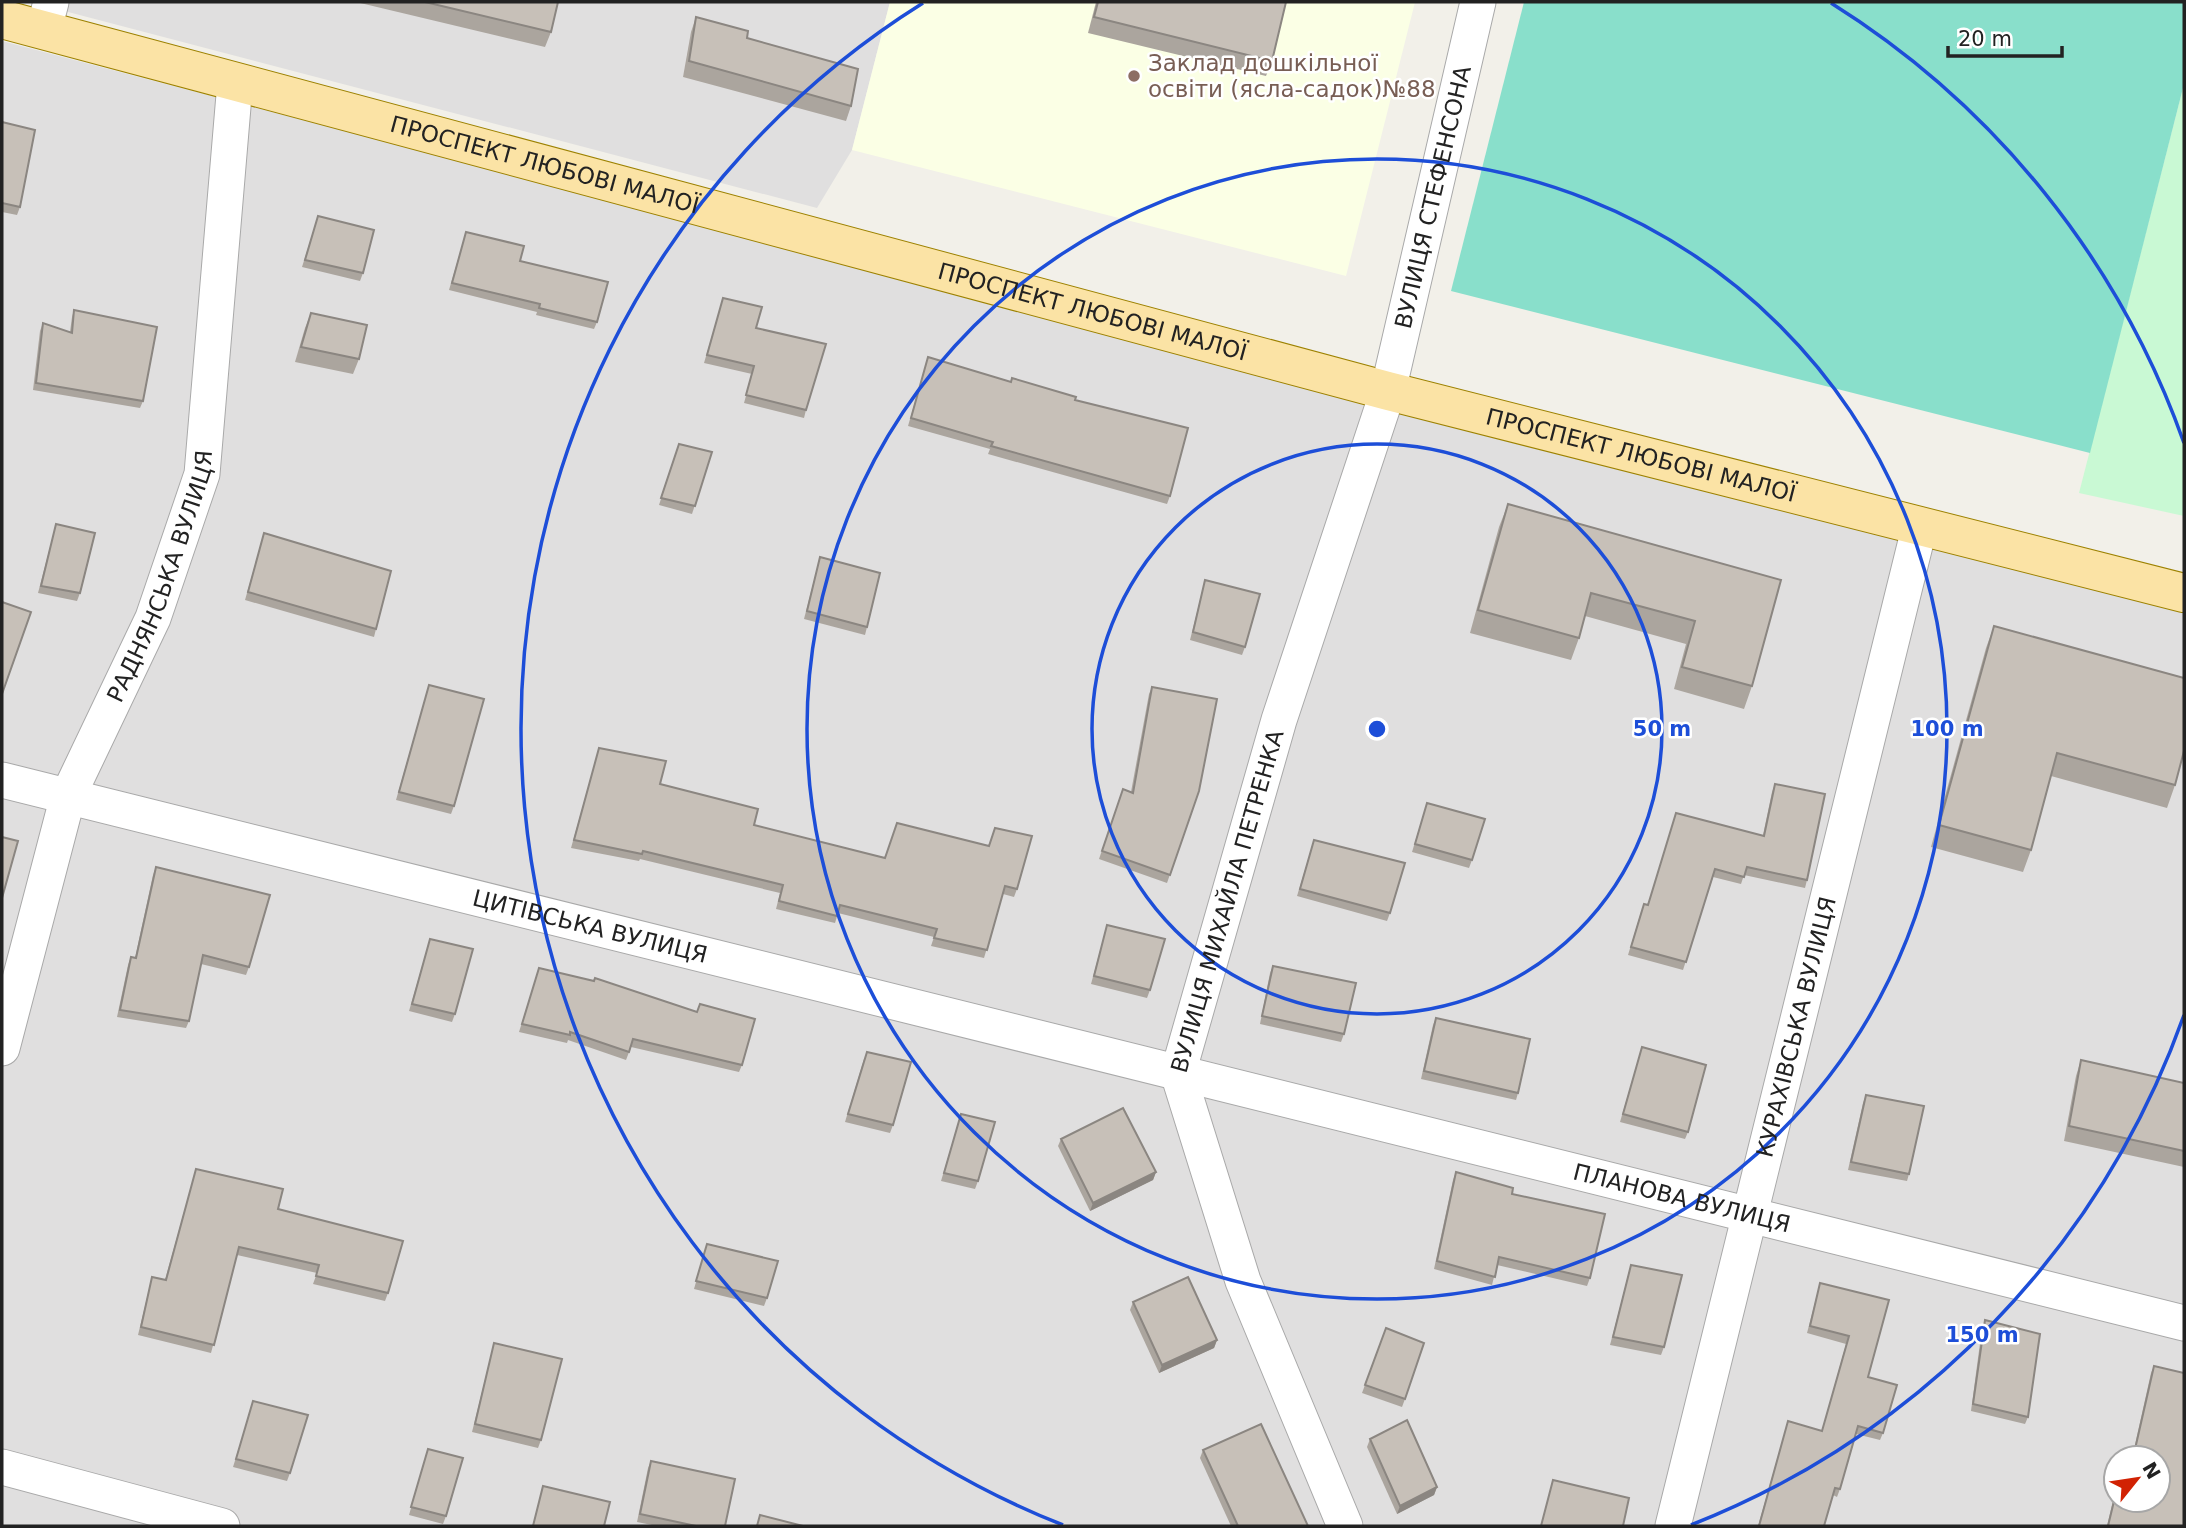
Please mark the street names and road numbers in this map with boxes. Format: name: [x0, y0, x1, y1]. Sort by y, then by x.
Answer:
street label: ВУЛИЦЯ СТЕФЕНСОНА: [1390, 63, 1476, 331]
street label: ПРОСПЕКТ ЛЮБОВІ МАЛОЇ: [388, 111, 702, 219]
street label: ПРОСПЕКТ ЛЮБОВІ МАЛОЇ: [935, 258, 1250, 366]
street label: ПРОСПЕКТ ЛЮБОВІ МАЛОЇ: [1483, 403, 1799, 507]
street label: РАДНЯНСЬКА ВУЛИЦЯ: [102, 449, 217, 706]
street label: ВУЛИЦЯ МИХАЙЛА ПЕТРЕНКА: [1166, 727, 1289, 1076]
street label: ЦИТІВСЬКА ВУЛИЦЯ: [470, 885, 710, 968]
street label: КУРАХІВСЬКА ВУЛИЦЯ: [1751, 894, 1841, 1160]
street label: ПЛАНОВА ВУЛИЦЯ: [1571, 1159, 1793, 1238]

